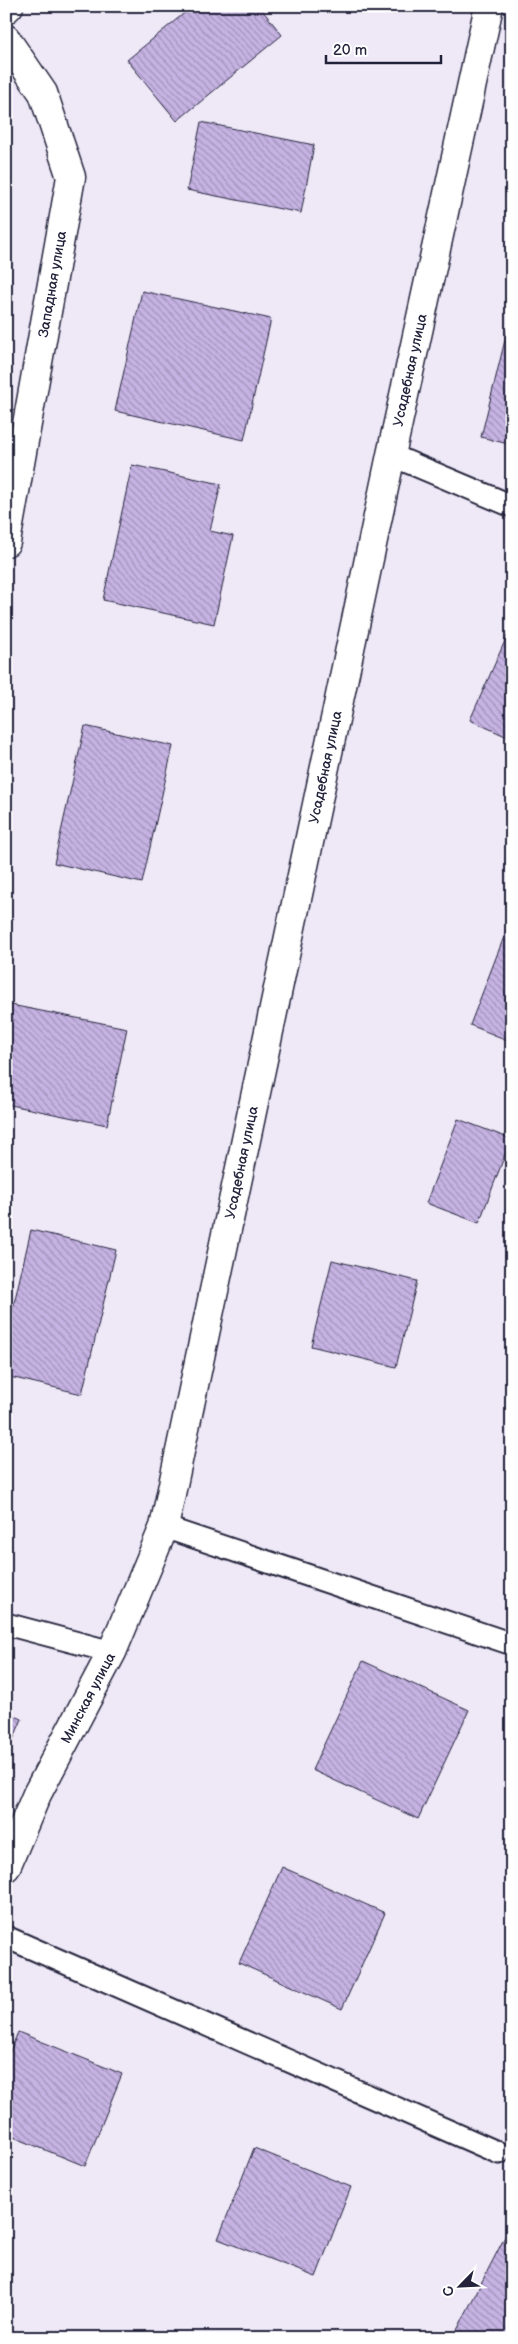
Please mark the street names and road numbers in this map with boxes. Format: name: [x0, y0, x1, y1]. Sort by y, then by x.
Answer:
street label: Западная улица: [35, 229, 70, 339]
street label: Усадебная улица: [389, 312, 431, 428]
street label: Усадебная улица: [305, 709, 346, 825]
street label: Усадебная улица: [221, 1104, 262, 1220]
street label: Минская улица: [57, 1649, 119, 1746]

